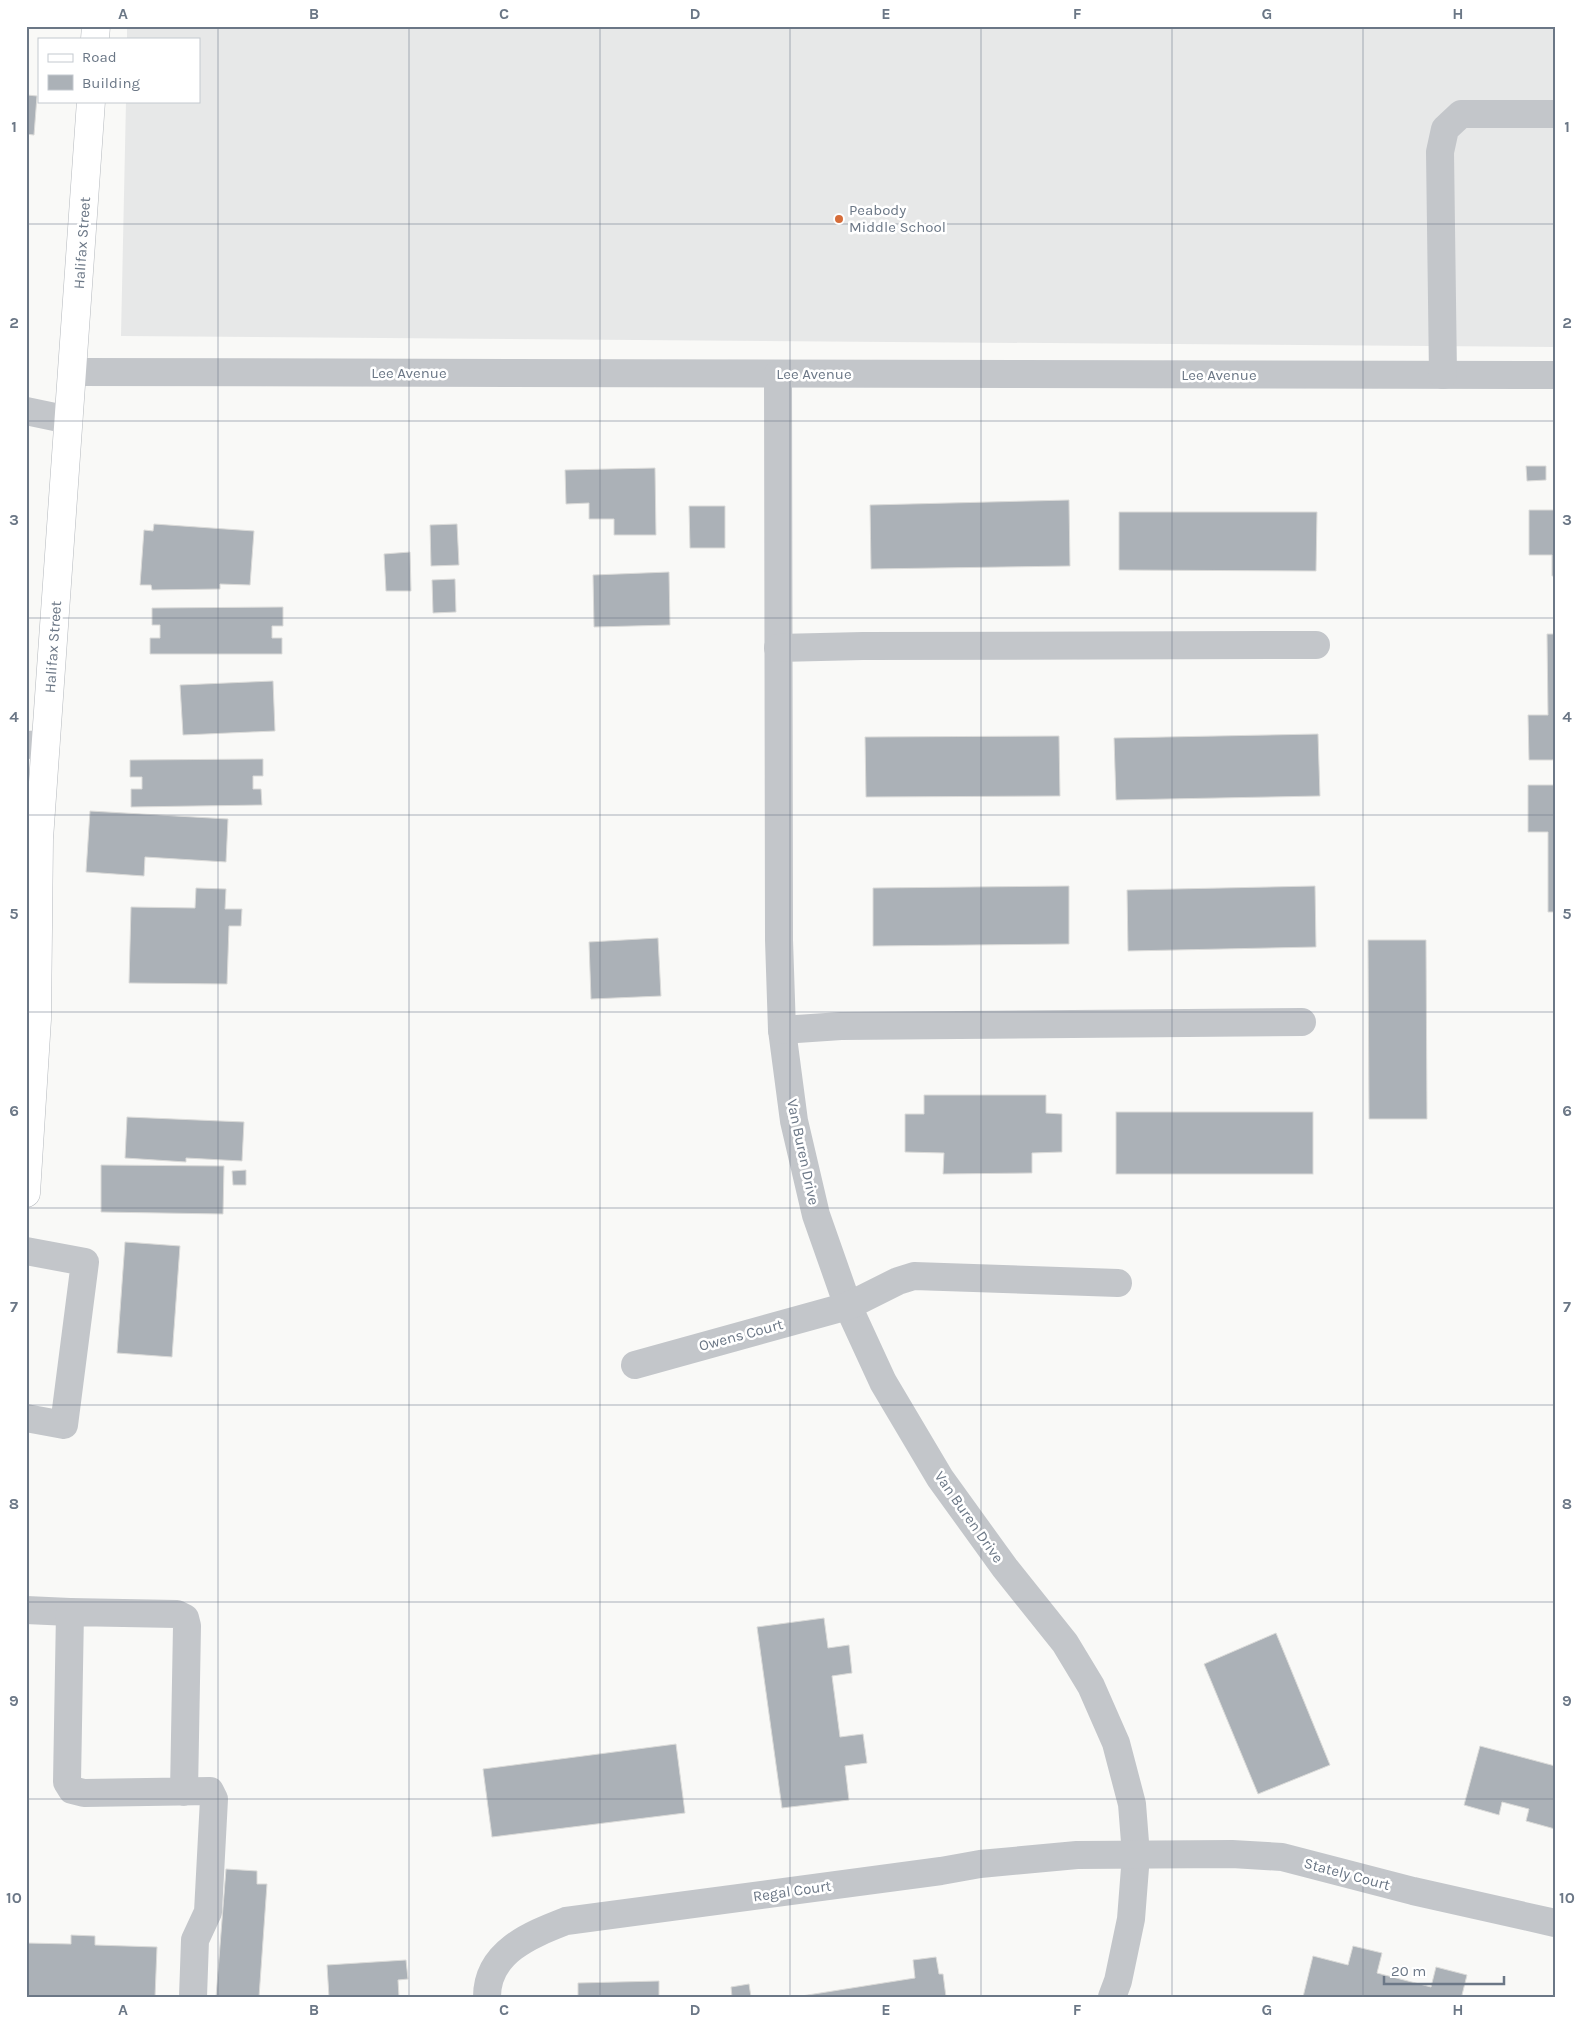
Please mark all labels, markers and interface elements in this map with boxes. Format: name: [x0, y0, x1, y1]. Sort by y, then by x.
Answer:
text: A: [118, 4, 128, 23]
text: B: [309, 4, 319, 23]
text: C: [499, 4, 509, 23]
text: D: [690, 4, 701, 23]
text: E: [881, 4, 891, 23]
text: F: [1073, 4, 1082, 23]
text: G: [1262, 4, 1272, 23]
text: H: [1452, 4, 1464, 23]
legend: [38, 38, 200, 102]
text: Road: [82, 48, 117, 66]
text: Building: [82, 74, 140, 92]
text: 1: [11, 117, 17, 136]
text: 1: [1564, 117, 1570, 136]
street label: Halifax Street: [70, 196, 94, 290]
place label: Peabody Middle School: [849, 201, 946, 236]
marker: Peabody Middle School: [833, 213, 845, 225]
text: 2: [9, 313, 19, 332]
text: 2: [1562, 313, 1572, 332]
street label: Lee Avenue: [371, 364, 447, 382]
street label: Lee Avenue: [776, 365, 852, 383]
street label: Lee Avenue: [1181, 366, 1257, 384]
text: 3: [9, 510, 19, 529]
text: 3: [1562, 510, 1572, 529]
street label: Halifax Street: [41, 600, 65, 694]
text: 4: [9, 707, 19, 726]
text: 4: [1562, 707, 1572, 726]
text: 5: [9, 904, 19, 923]
text: 5: [1562, 904, 1572, 923]
street label: Van Buren Drive: [783, 1097, 823, 1207]
text: 6: [9, 1101, 19, 1120]
text: 6: [1562, 1101, 1572, 1120]
text: 7: [10, 1297, 18, 1316]
text: 7: [1563, 1297, 1571, 1316]
street label: Owens Court: [697, 1315, 785, 1355]
street label: Van Buren Drive: [931, 1468, 1007, 1566]
text: 8: [9, 1494, 19, 1513]
text: 8: [1562, 1494, 1572, 1513]
text: 9: [9, 1691, 19, 1710]
text: 9: [1562, 1691, 1572, 1710]
street label: Stately Court: [1302, 1854, 1392, 1894]
street label: Regal Court: [752, 1877, 833, 1905]
text: 10: [6, 1888, 22, 1907]
text: 10: [1559, 1888, 1575, 1907]
scale bar: [1384, 1953, 1504, 1985]
text: 20 m: [1391, 1962, 1426, 1980]
text: A: [118, 2000, 128, 2019]
text: B: [309, 2000, 319, 2019]
text: C: [499, 2000, 509, 2019]
text: D: [690, 2000, 701, 2019]
text: E: [881, 2000, 891, 2019]
text: F: [1073, 2000, 1082, 2019]
text: G: [1262, 2000, 1272, 2019]
text: H: [1452, 2000, 1464, 2019]

